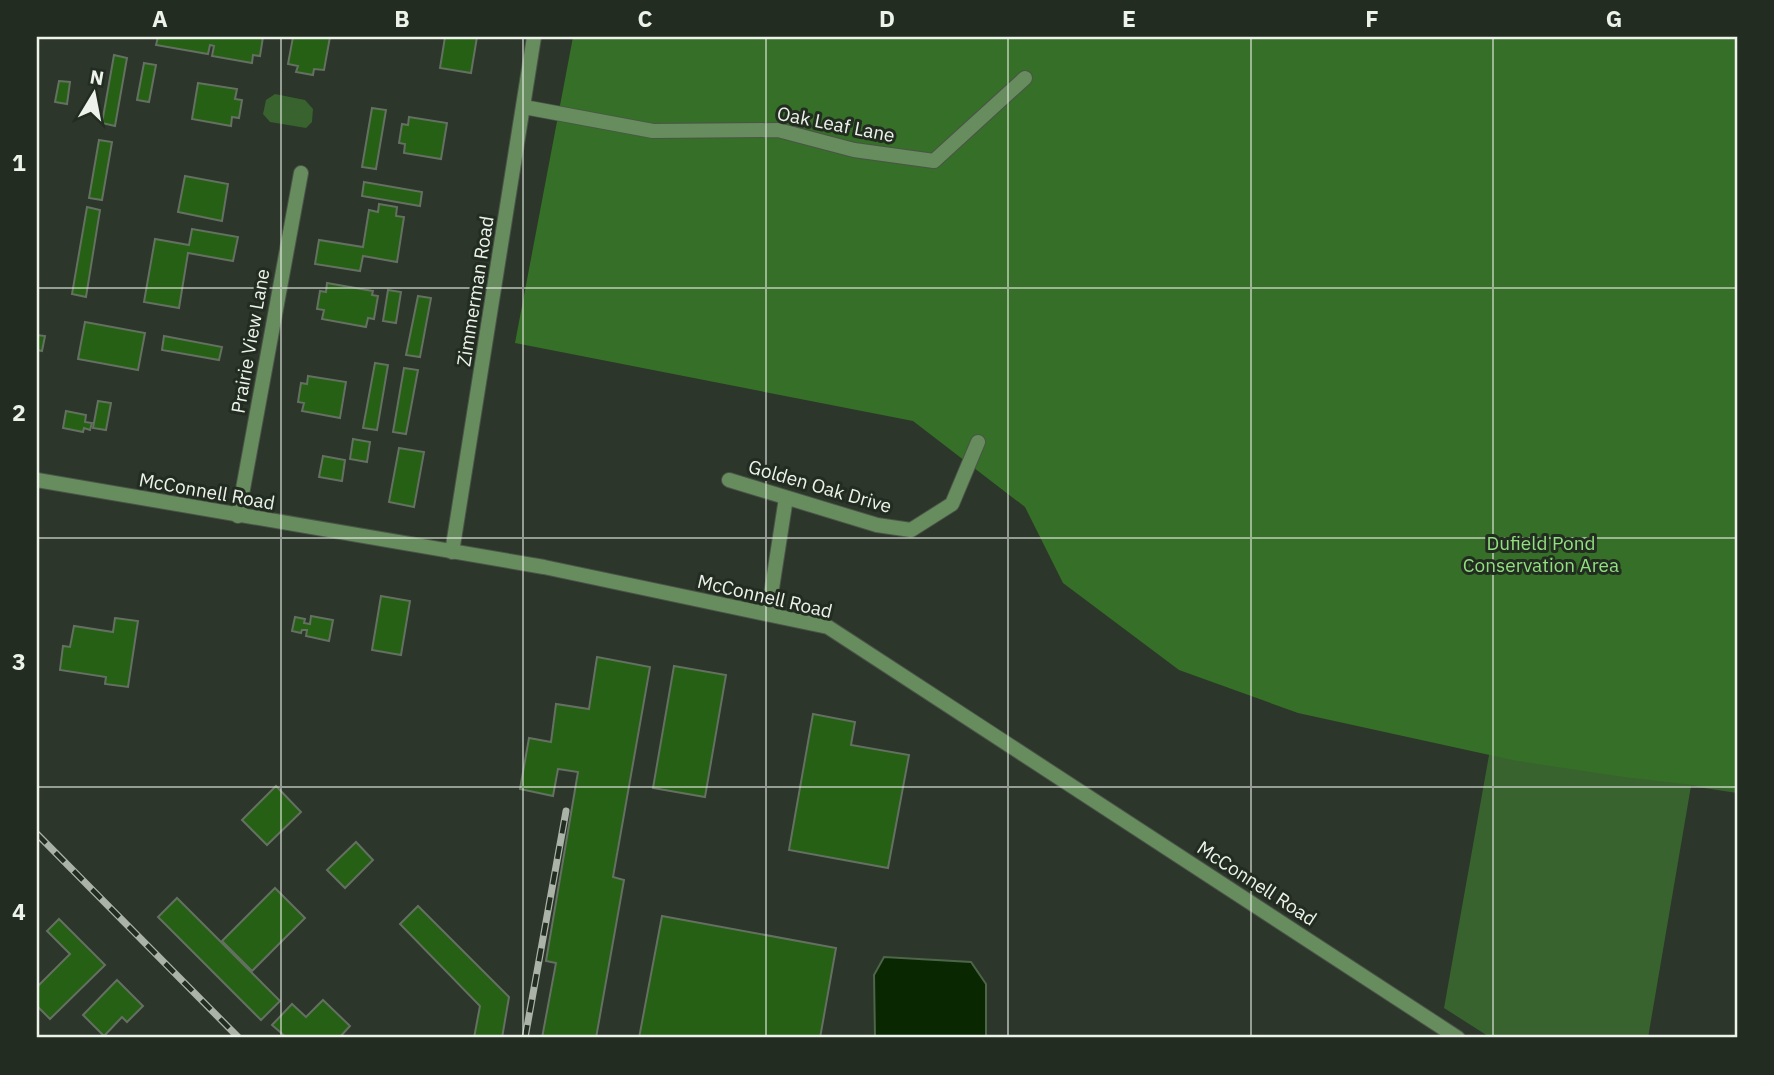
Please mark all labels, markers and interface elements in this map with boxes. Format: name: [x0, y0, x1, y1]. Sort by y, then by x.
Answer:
text: A: [152, 3, 168, 33]
text: B: [394, 3, 410, 33]
text: C: [638, 3, 653, 33]
text: D: [879, 3, 895, 33]
text: E: [1122, 3, 1136, 33]
text: F: [1365, 3, 1379, 33]
text: G: [1606, 3, 1622, 33]
north arrow: [60, 60, 130, 130]
text: N: [88, 64, 106, 90]
street label: Oak Leaf Lane: [775, 101, 897, 147]
text: 1: [12, 147, 26, 177]
street label: Zimmerman Road: [451, 214, 499, 368]
street label: Prairie View Lane: [225, 267, 275, 415]
text: 2: [12, 397, 26, 427]
street label: Golden Oak Drive: [746, 454, 894, 518]
street label: McConnell Road: [137, 467, 277, 515]
park label: Dufield Pond Conservation Area: [1463, 531, 1619, 577]
street label: McConnell Road: [695, 569, 835, 623]
text: 3: [12, 646, 26, 676]
street label: McConnell Road: [1193, 835, 1321, 931]
text: 4: [12, 896, 26, 926]

